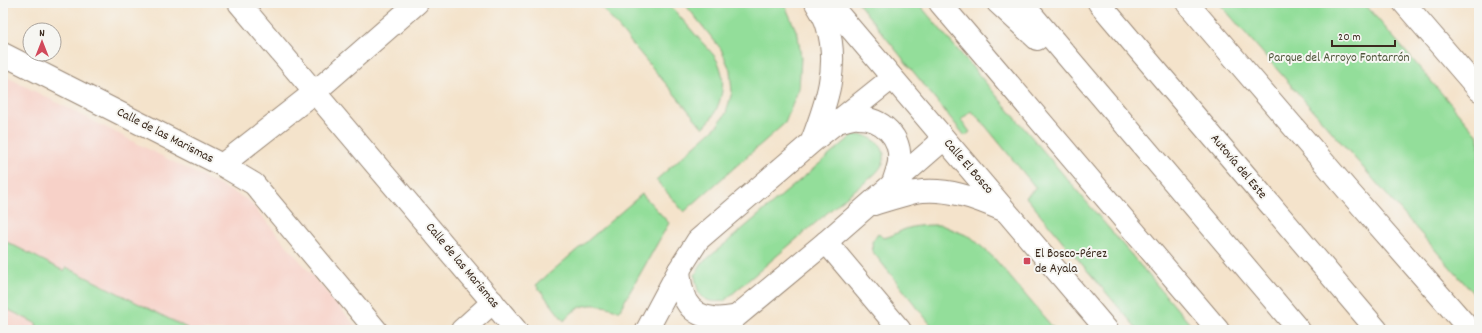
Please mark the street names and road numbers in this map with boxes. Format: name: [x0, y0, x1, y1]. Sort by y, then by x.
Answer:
street label: Calle de las Marismas: [113, 103, 217, 169]
street label: Autovía del Este: [1205, 130, 1271, 204]
street label: Calle El Bosco: [939, 135, 998, 199]
street label: Calle de las Marismas: [420, 219, 504, 313]

